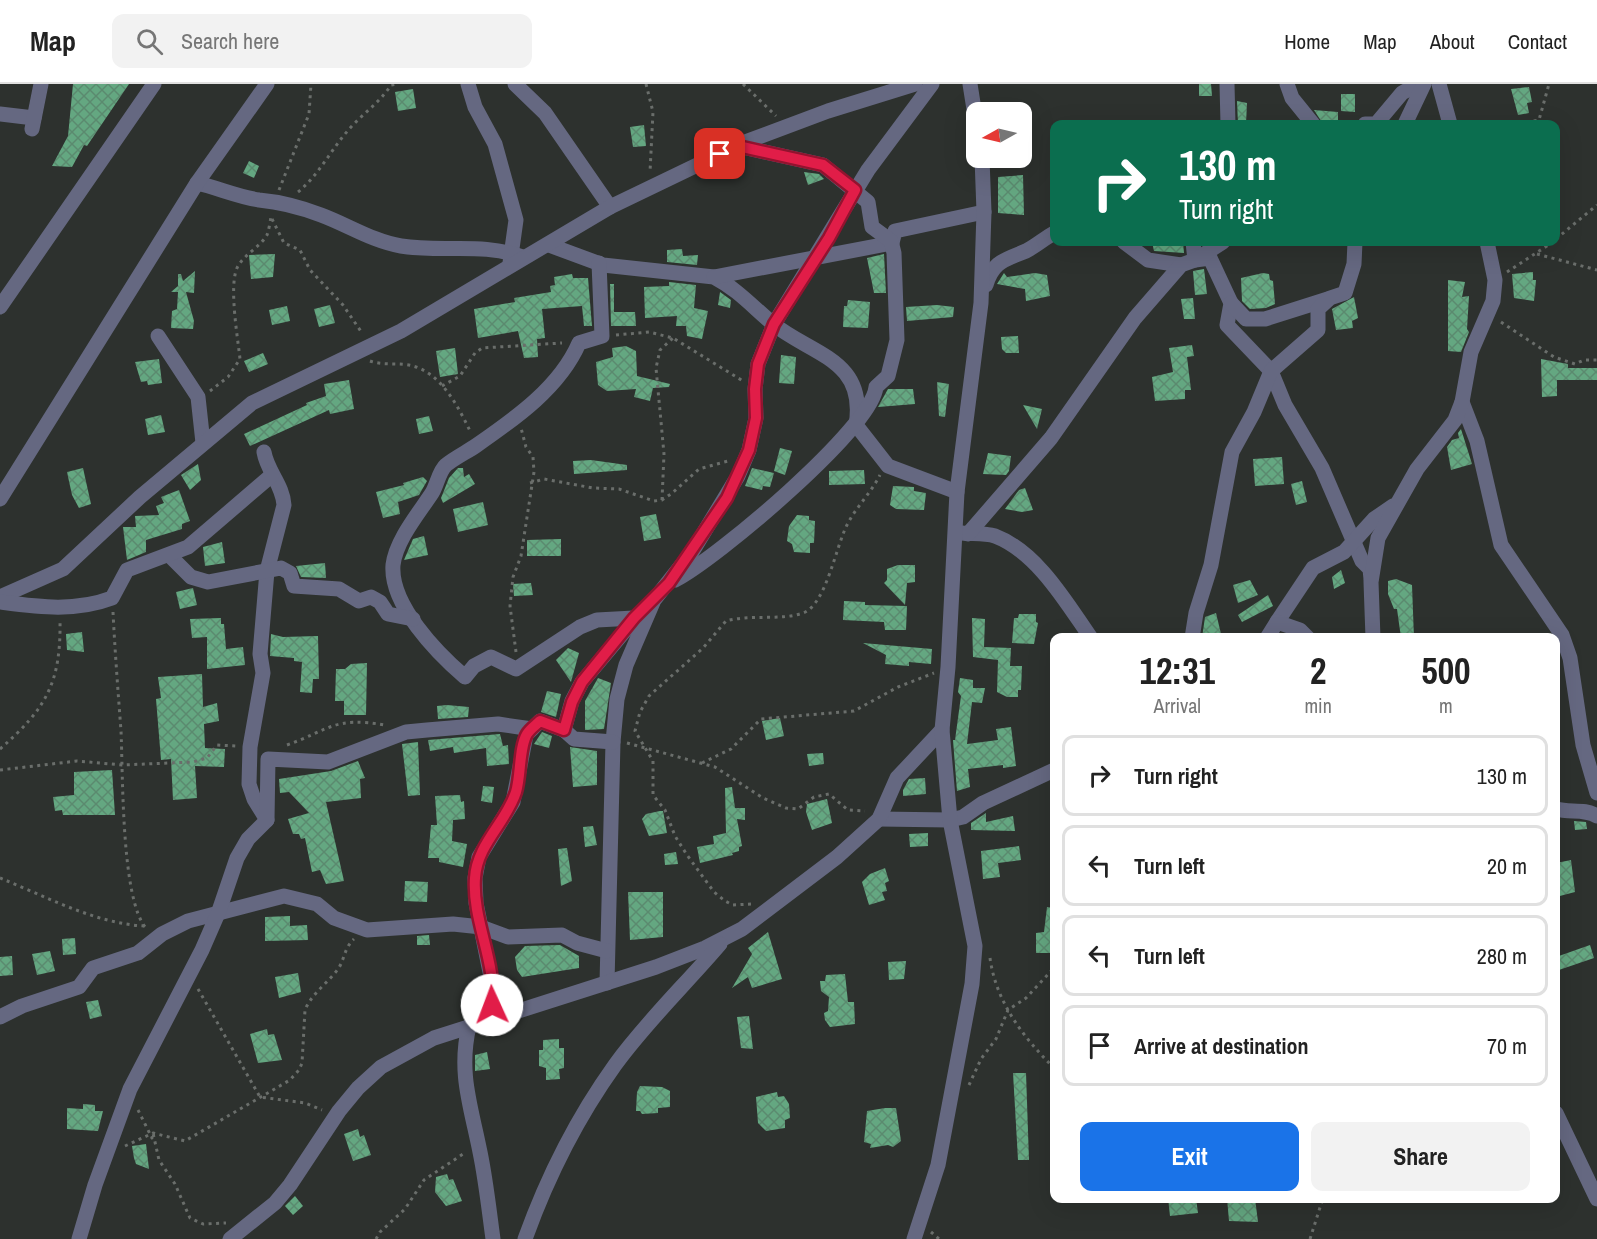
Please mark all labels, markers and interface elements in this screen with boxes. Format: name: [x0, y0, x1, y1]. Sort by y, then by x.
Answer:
search box: [112, 14, 532, 68]
text: Map: [30, 22, 76, 60]
icon: search: [133, 25, 166, 58]
text: Search here: [181, 26, 279, 56]
text: Home: [1284, 27, 1330, 56]
text: Map: [1363, 27, 1397, 56]
text: About: [1430, 27, 1475, 56]
text: Contact: [1508, 27, 1567, 56]
north arrow: [966, 102, 1032, 168]
map controls: [966, 102, 1032, 168]
pin: [694, 128, 745, 179]
icon: arrive: [703, 137, 736, 170]
text: 130 m: [1179, 137, 1277, 193]
icon: right: [1080, 144, 1158, 222]
text: Turn right: [1179, 191, 1273, 227]
text: 12:31: [1139, 647, 1215, 695]
text: 2: [1310, 647, 1326, 695]
text: 500: [1421, 647, 1471, 695]
text: Arrival: [1154, 692, 1201, 719]
text: min: [1304, 692, 1332, 719]
text: m: [1439, 692, 1453, 719]
icon: right: [1083, 759, 1116, 792]
text: Turn right: [1134, 761, 1218, 791]
text: 130 m: [1477, 761, 1527, 791]
icon: left: [1083, 849, 1116, 882]
text: Turn left: [1134, 851, 1205, 881]
text: 20 m: [1487, 851, 1527, 881]
icon: left: [1083, 939, 1116, 972]
text: Turn left: [1134, 941, 1205, 971]
text: 280 m: [1477, 941, 1527, 971]
position arrow: [460, 973, 524, 1037]
icon: arrive: [1083, 1029, 1116, 1062]
text: Arrive at destination: [1134, 1031, 1308, 1061]
text: 70 m: [1487, 1031, 1527, 1061]
button: Exit: [1080, 1122, 1299, 1191]
button: Share: [1311, 1122, 1530, 1191]

